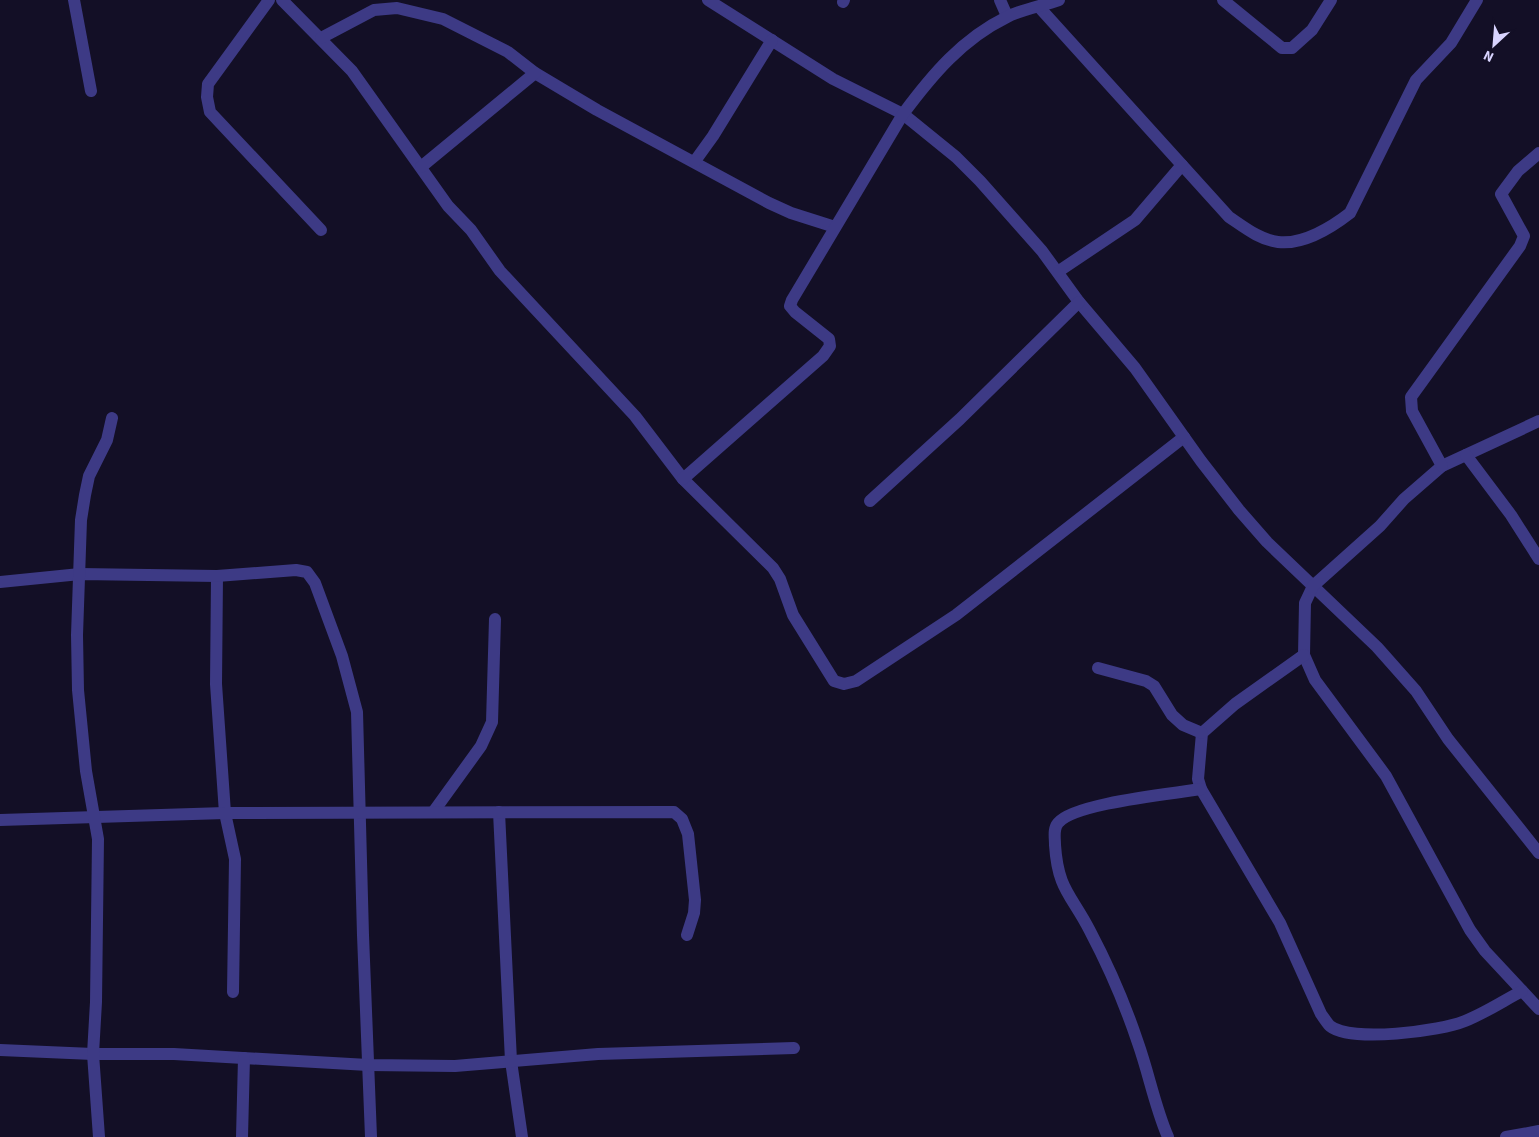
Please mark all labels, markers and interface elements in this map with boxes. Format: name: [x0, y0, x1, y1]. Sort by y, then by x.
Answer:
north arrow: [1469, 20, 1519, 70]
text: N: [1480, 45, 1497, 67]

